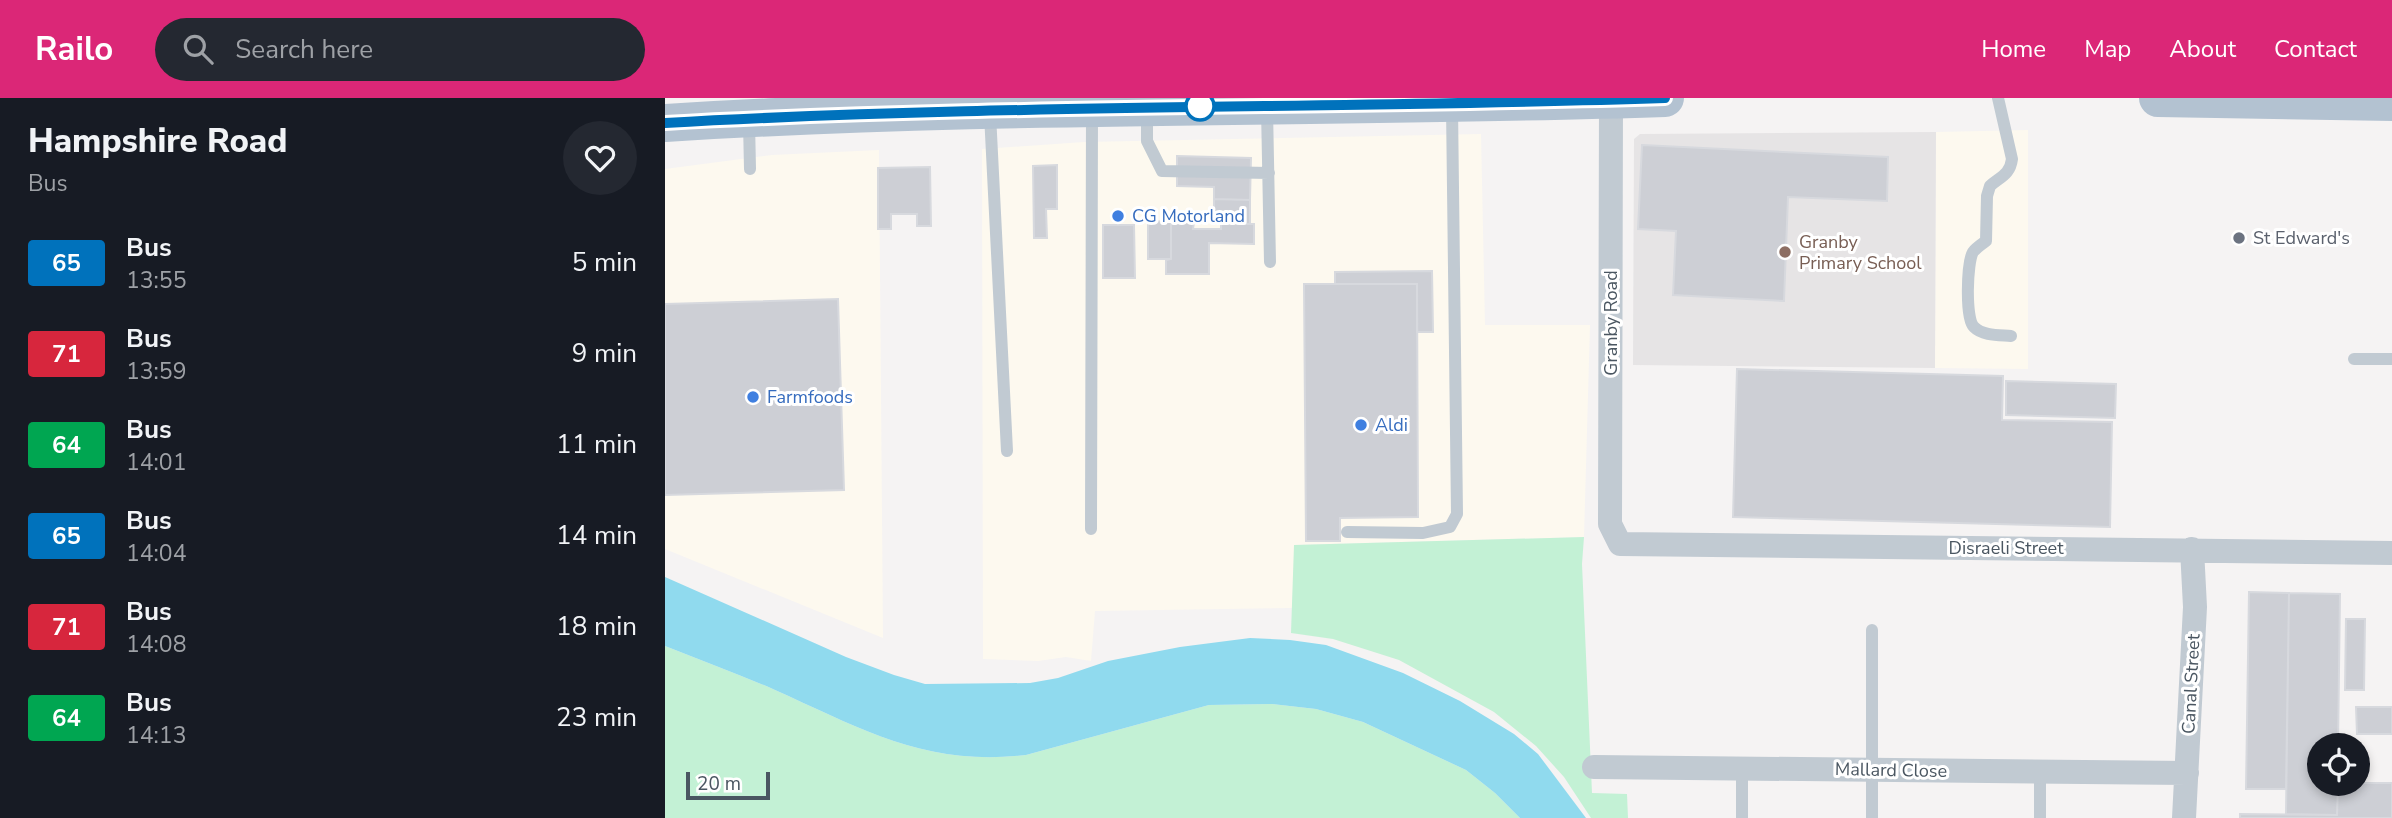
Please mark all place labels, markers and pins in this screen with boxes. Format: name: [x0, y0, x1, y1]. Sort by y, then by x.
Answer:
unlabelled marker: [1185, 91, 1215, 121]
place label: CG Motorland: [1132, 204, 1245, 228]
marker: CG Motorland: [1110, 208, 1126, 224]
place label: St Edward's: [2253, 226, 2350, 250]
place label: Granby Primary School: [1799, 230, 1922, 275]
marker: St Edward's: [2231, 230, 2247, 246]
marker: Granby Primary School: [1777, 244, 1793, 260]
place label: Farmfoods: [767, 385, 853, 409]
marker: Farmfoods: [745, 389, 761, 405]
place label: Aldi: [1375, 413, 1408, 437]
marker: Aldi: [1353, 417, 1369, 433]

